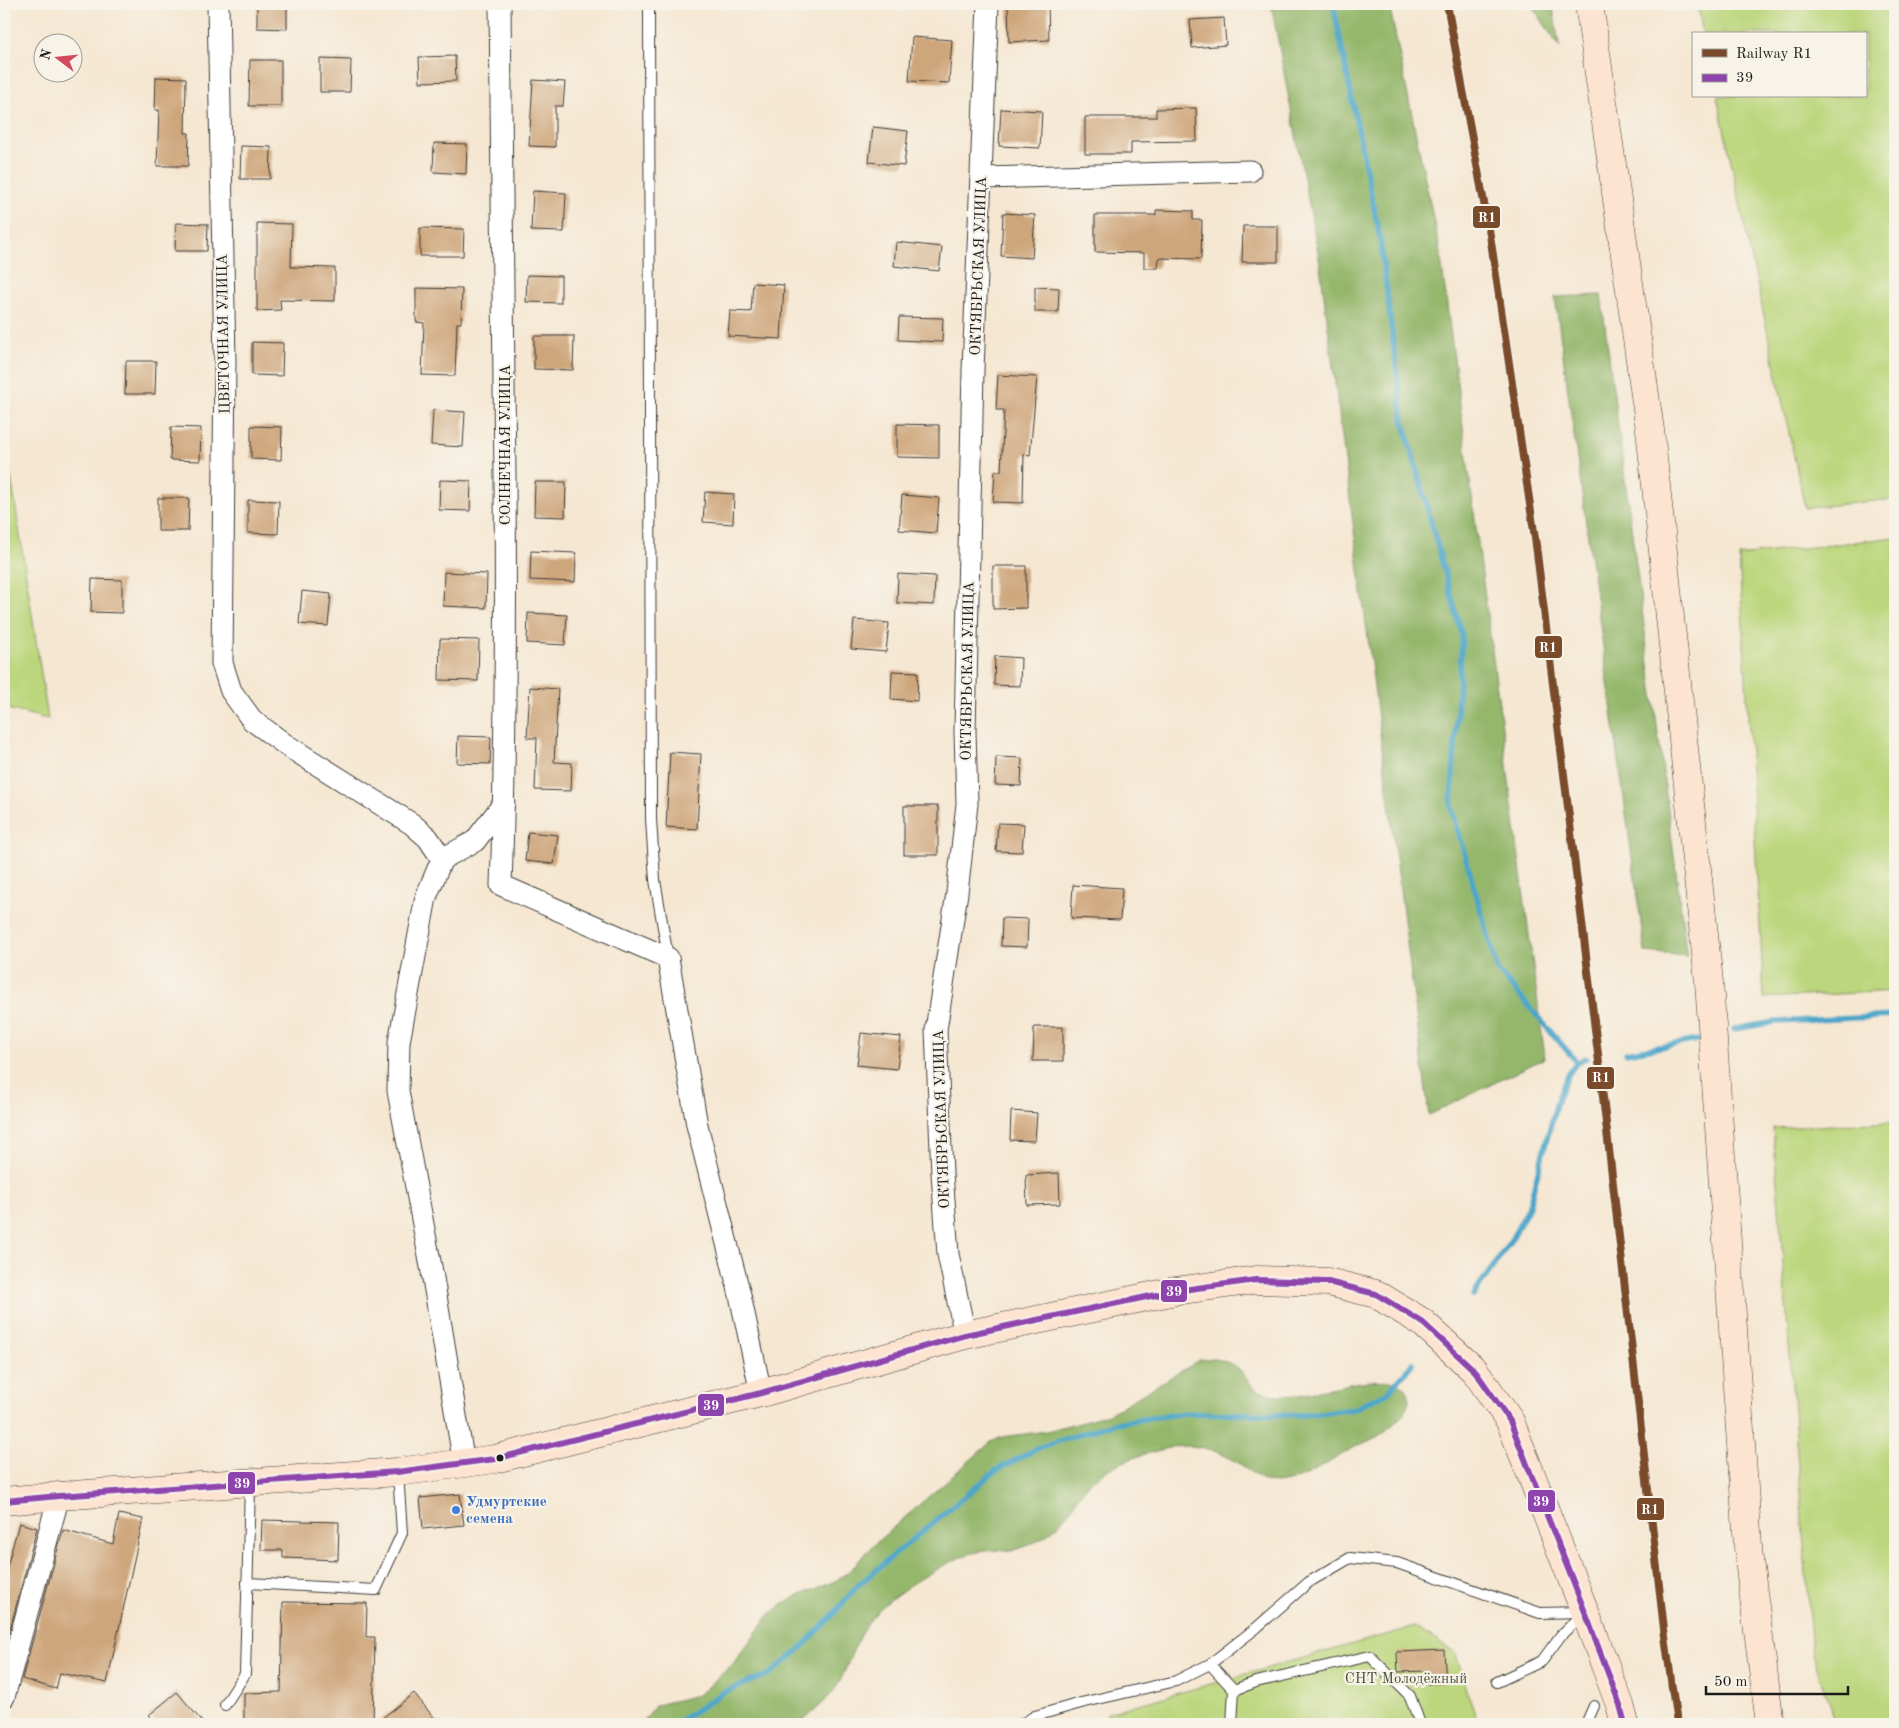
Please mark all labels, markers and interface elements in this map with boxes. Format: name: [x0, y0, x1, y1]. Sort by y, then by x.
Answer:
north arrow: [32, 32, 82, 82]
legend: [1692, 32, 1866, 98]
text: N: [38, 47, 55, 62]
text: Railway R1: [1736, 47, 1812, 62]
text: 39: [1736, 71, 1753, 86]
street label: ОКТЯБРЬСКАЯ УЛИЦА: [969, 176, 990, 356]
line badge: R1: [1472, 205, 1501, 229]
text: R1: [1478, 211, 1496, 225]
street label: ЦВЕТОЧНАЯ УЛИЦА: [216, 253, 233, 414]
street label: СОЛНЕЧНАЯ УЛИЦА: [499, 364, 514, 525]
street label: ОКТЯБРЬСКАЯ УЛИЦА: [959, 581, 978, 761]
line badge: R1: [1534, 635, 1563, 659]
text: R1: [1539, 641, 1557, 655]
street label: ОКТЯБРЬСКАЯ УЛИЦА: [932, 1029, 953, 1209]
line badge: R1: [1586, 1066, 1615, 1090]
text: R1: [1592, 1071, 1610, 1085]
line badge: 39: [1160, 1279, 1188, 1303]
text: 39: [1166, 1285, 1182, 1299]
line badge: 39: [697, 1393, 725, 1417]
text: 39: [703, 1399, 719, 1413]
unlabelled marker: [495, 1453, 505, 1463]
line badge: 39: [227, 1471, 256, 1495]
text: 39: [234, 1477, 250, 1491]
line badge: 39: [1527, 1489, 1556, 1513]
place label: Удмуртские семена: [466, 1495, 547, 1527]
text: 39: [1533, 1495, 1549, 1509]
line badge: R1: [1636, 1497, 1665, 1521]
text: R1: [1641, 1503, 1659, 1517]
marker: Удмуртские семена: [450, 1504, 462, 1516]
scale bar: [1706, 1663, 1849, 1695]
park label: СНТ Молодёжный: [1345, 1672, 1467, 1687]
text: 50 m: [1714, 1675, 1748, 1690]

